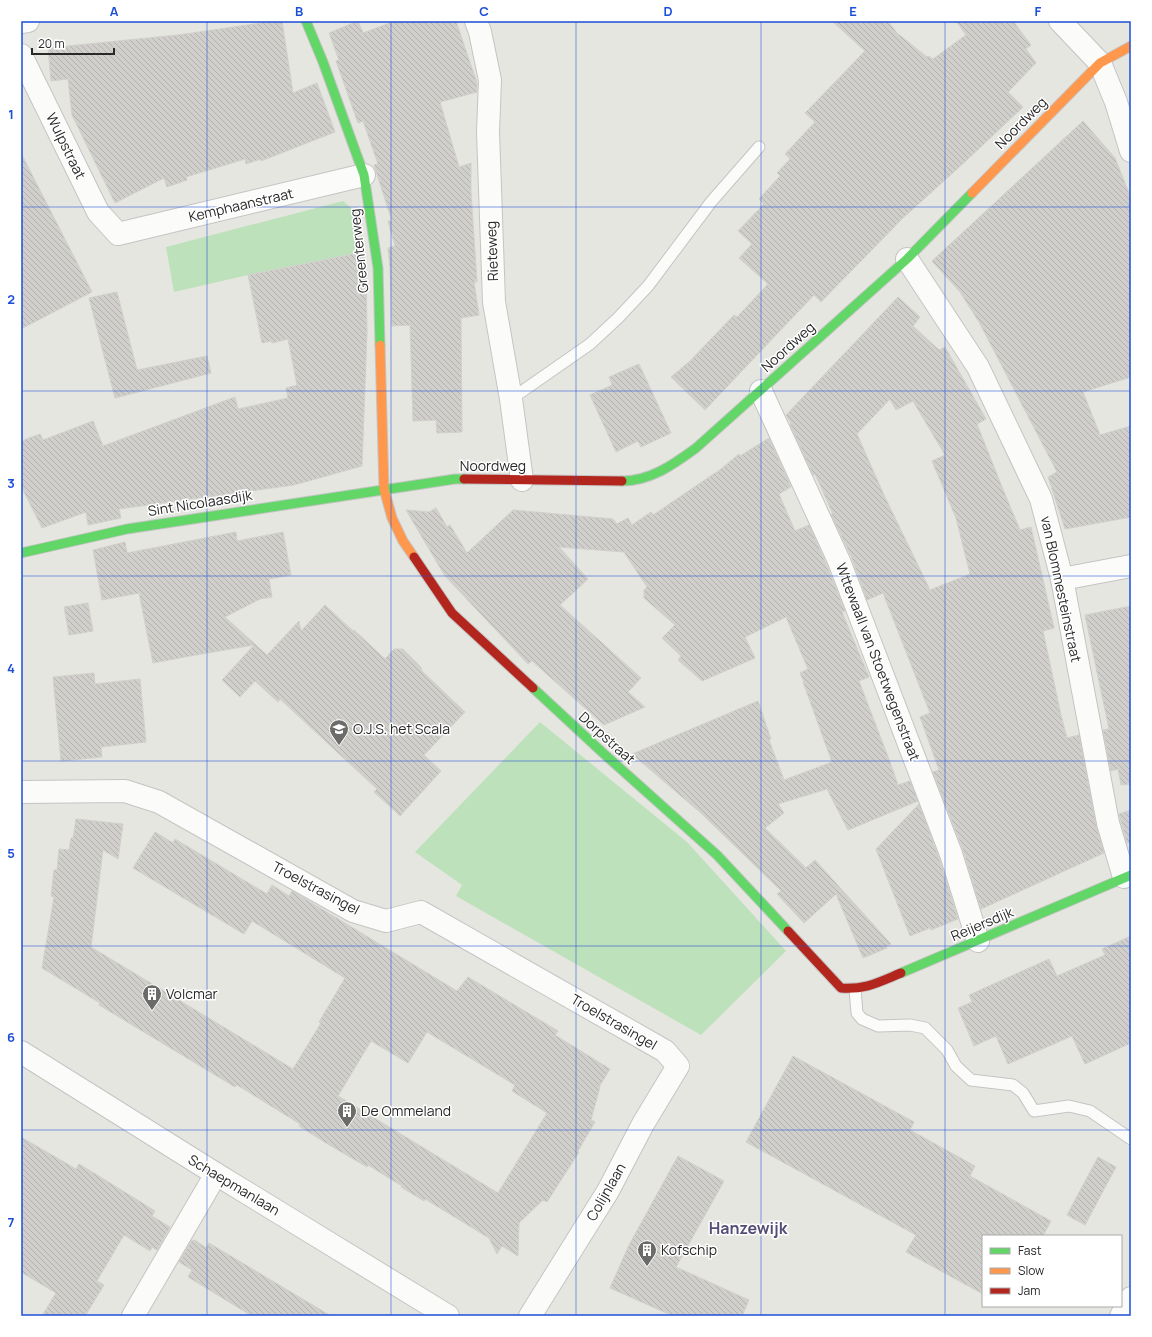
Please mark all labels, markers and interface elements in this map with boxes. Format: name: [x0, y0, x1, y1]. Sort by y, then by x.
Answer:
text: A: [110, 2, 119, 20]
text: B: [295, 2, 303, 20]
text: C: [479, 2, 489, 20]
text: D: [663, 2, 673, 20]
text: E: [849, 2, 857, 20]
text: F: [1035, 2, 1042, 20]
scale bar: [32, 30, 114, 56]
text: 20 m: [38, 35, 65, 52]
street label: Noordweg: [990, 92, 1051, 153]
text: 1: [8, 105, 14, 123]
street label: Wulpstraat: [42, 110, 91, 182]
street label: Kemphaanstraat: [187, 183, 296, 226]
street label: Greenterweg: [345, 208, 372, 294]
street label: Rieteweg: [481, 220, 502, 282]
text: 2: [7, 290, 15, 308]
street label: Noordweg: [757, 317, 819, 376]
street label: Noordweg: [460, 456, 526, 475]
text: 3: [7, 474, 15, 492]
street label: Sint Nicolaasdijk: [146, 485, 255, 520]
street label: van Blommesteinstraat: [1037, 514, 1086, 664]
street label: Wttewaall van Stoetwegenstraat: [832, 560, 925, 764]
text: 4: [7, 659, 15, 677]
street label: Dorpstraat: [575, 707, 640, 768]
school or university icon: O.J.S. het Scala: [328, 718, 350, 746]
place label: O.J.S. het Scala: [353, 719, 450, 738]
text: 5: [7, 844, 15, 862]
street label: Troelstrasingel: [269, 857, 363, 919]
street label: Reijersdijk: [948, 901, 1017, 945]
building icon: Volcmar: [141, 983, 163, 1011]
place label: Volcmar: [166, 984, 218, 1003]
street label: Troelstrasingel: [568, 989, 661, 1054]
text: 6: [7, 1028, 15, 1046]
building icon: De Ommeland: [336, 1100, 358, 1128]
place label: De Ommeland: [361, 1101, 451, 1120]
street label: Schaepmanlaan: [185, 1150, 284, 1219]
street label: Colijnlaan: [581, 1159, 630, 1224]
text: 7: [8, 1213, 15, 1231]
district label: Hanzewijk: [709, 1217, 788, 1239]
legend: [982, 1235, 1122, 1307]
building icon: Kofschip: [636, 1239, 658, 1267]
place label: Kofschip: [661, 1240, 717, 1259]
text: Fast: [1018, 1242, 1042, 1259]
text: Slow: [1018, 1262, 1044, 1279]
text: Jam: [1018, 1282, 1040, 1299]

